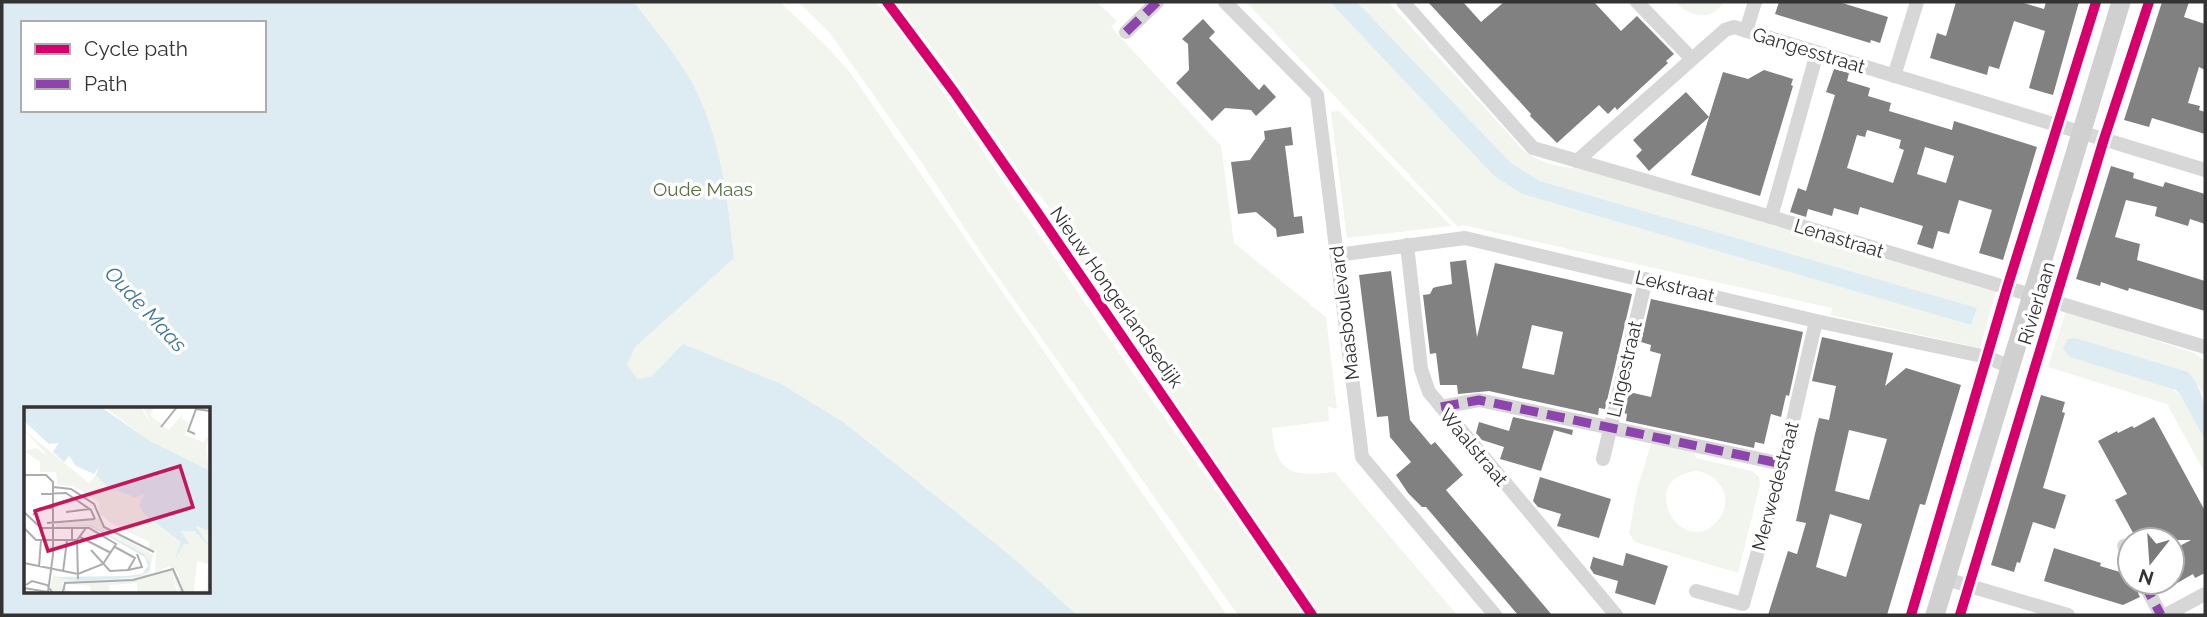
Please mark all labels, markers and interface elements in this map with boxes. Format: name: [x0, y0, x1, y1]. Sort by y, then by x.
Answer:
legend: [21, 21, 266, 112]
street label: Gangesstraat: [1750, 22, 1868, 78]
text: Cycle path: [84, 36, 188, 61]
text: Path: [84, 71, 128, 96]
park label: Oude Maas: [653, 178, 753, 200]
street label: Nieuw Hongerlandsedijk: [1046, 202, 1188, 392]
street label: Lenastraat: [1791, 214, 1887, 262]
street label: Maasboulevard: [1325, 245, 1363, 381]
street label: Rivierlaan: [2013, 259, 2059, 347]
water label: Oude Maas: [100, 261, 192, 357]
street label: Lekstraat: [1633, 265, 1718, 307]
street label: Lingestraat: [1602, 318, 1646, 419]
street label: Waalstraat: [1435, 404, 1513, 491]
inset map: [24, 407, 210, 592]
street label: Merwedestraat: [1747, 418, 1803, 553]
north arrow: [2116, 526, 2186, 596]
text: N: [2136, 565, 2156, 590]

